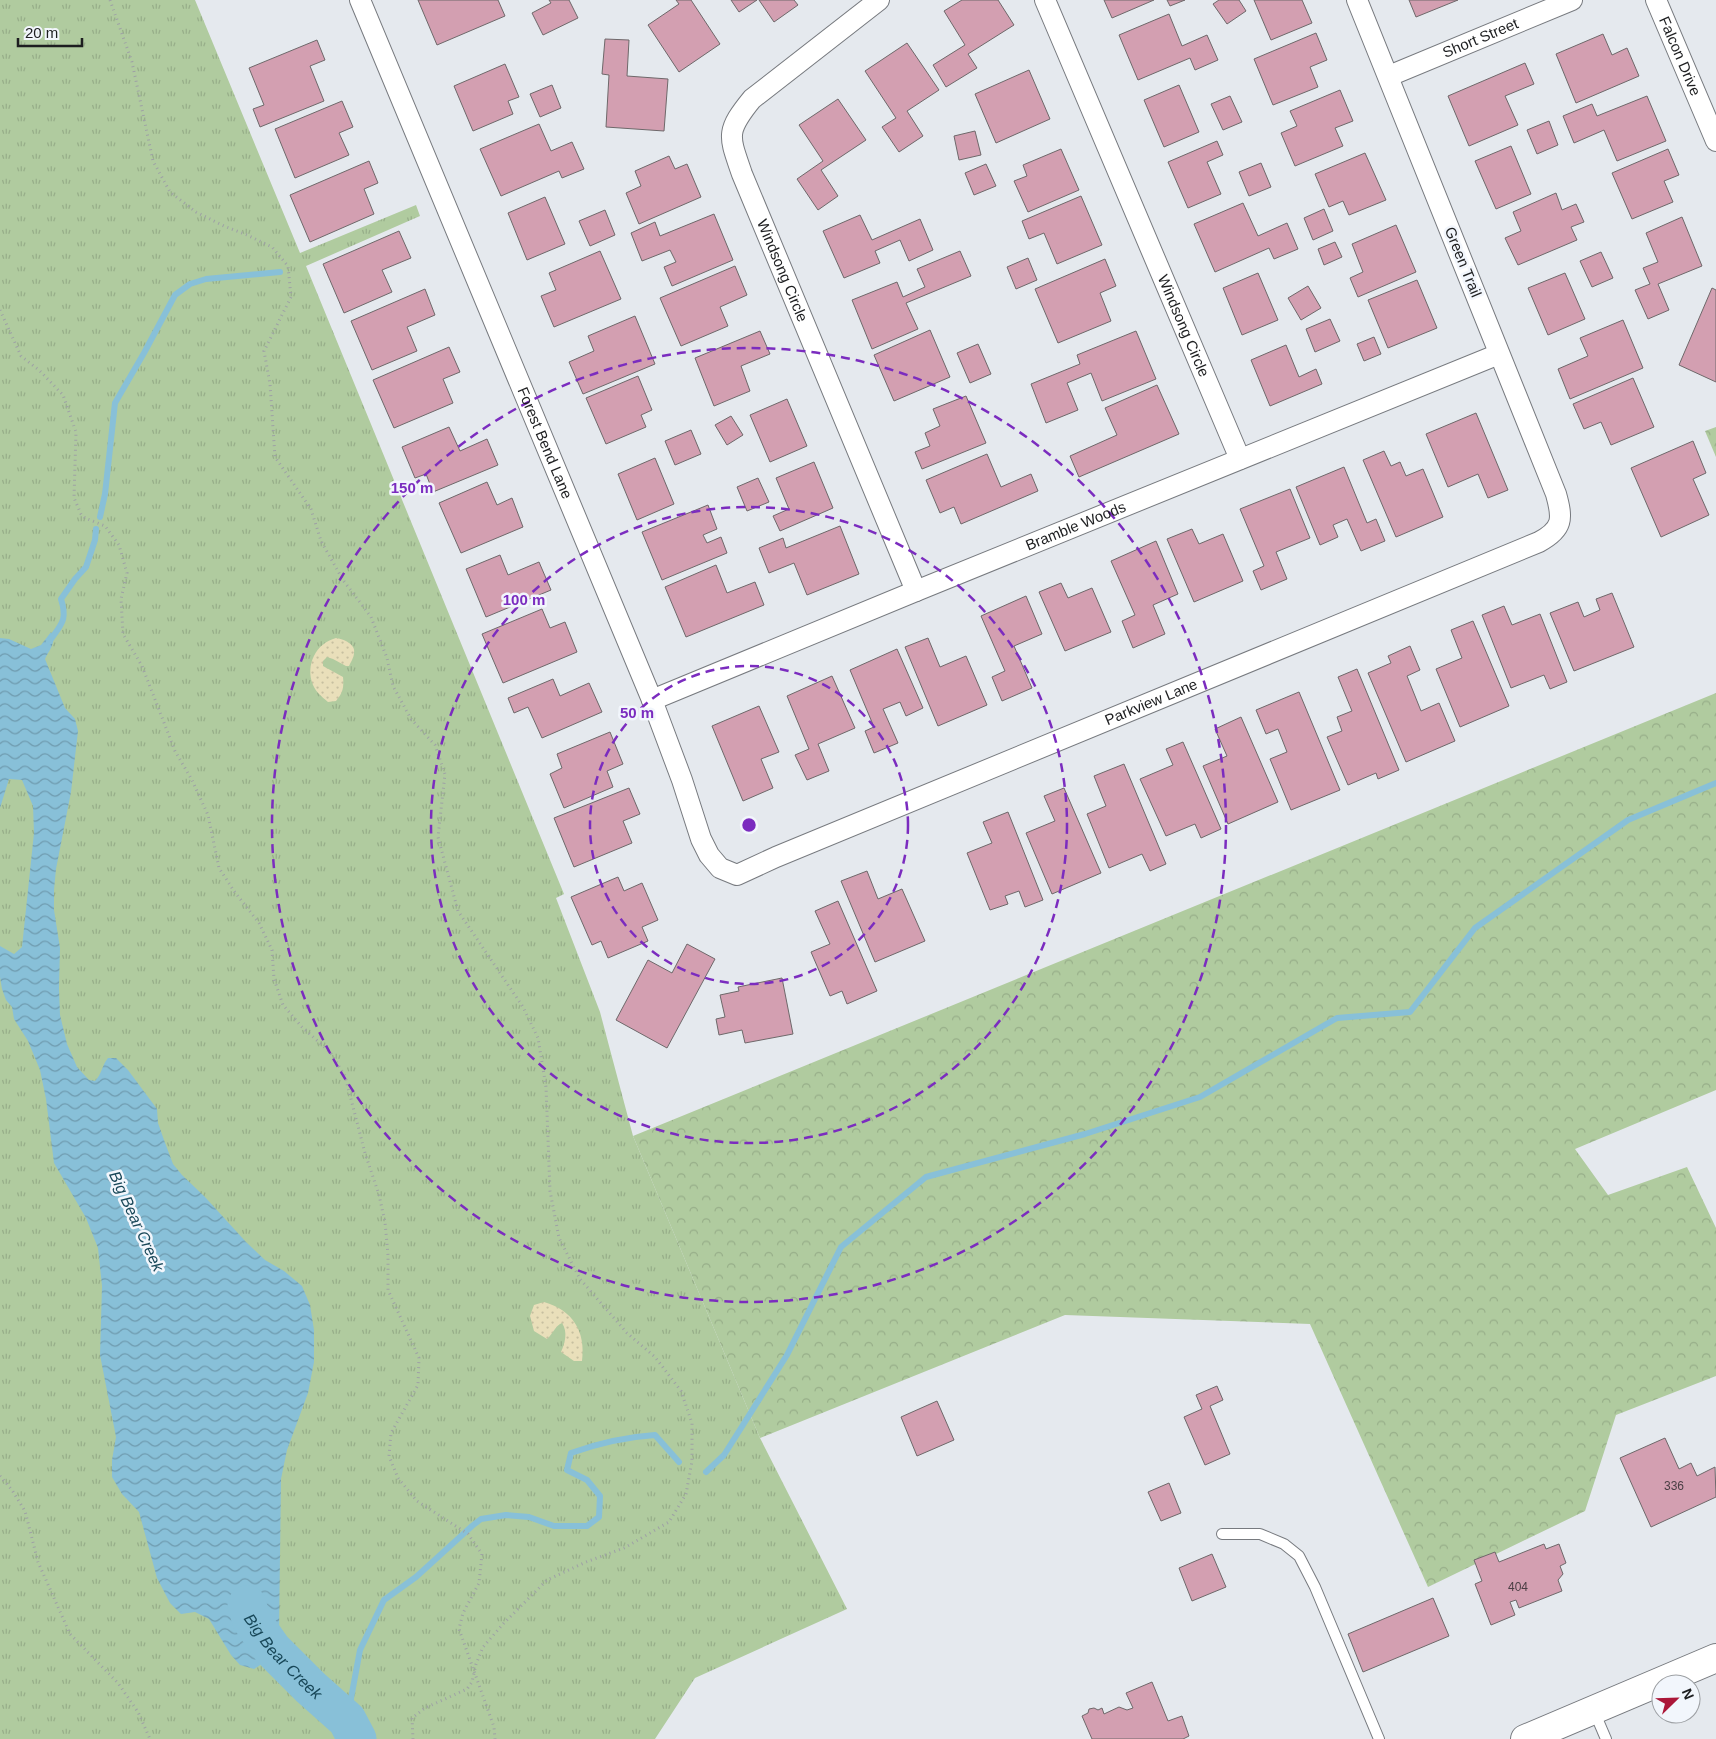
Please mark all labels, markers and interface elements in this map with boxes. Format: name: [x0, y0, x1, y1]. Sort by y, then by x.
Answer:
street label: Short Street: [1440, 14, 1521, 61]
street label: Falcon Drive: [1656, 14, 1705, 98]
scale bar: [18, 15, 81, 47]
text: 20 m: [25, 24, 58, 41]
street label: Windsong Circle: [754, 217, 812, 324]
street label: Green Trail: [1442, 224, 1485, 299]
street label: Windsong Circle: [1155, 272, 1213, 379]
street label: Forest Bend Lane: [514, 384, 576, 501]
text: 150 m: [391, 479, 433, 496]
street label: Bramble Woods: [1023, 498, 1128, 554]
text: 100 m: [503, 591, 545, 608]
street label: Parkview Lane: [1102, 675, 1200, 728]
text: 50 m: [620, 704, 654, 721]
centre of rings: [740, 816, 758, 834]
water label: Big Bear Creek: [106, 1168, 168, 1275]
house number: 336: [1664, 1479, 1684, 1493]
house number: 404: [1508, 1580, 1528, 1594]
water label: Big Bear Creek: [241, 1610, 326, 1703]
north arrow: [1651, 1674, 1701, 1724]
text: N: [1679, 1686, 1697, 1702]

